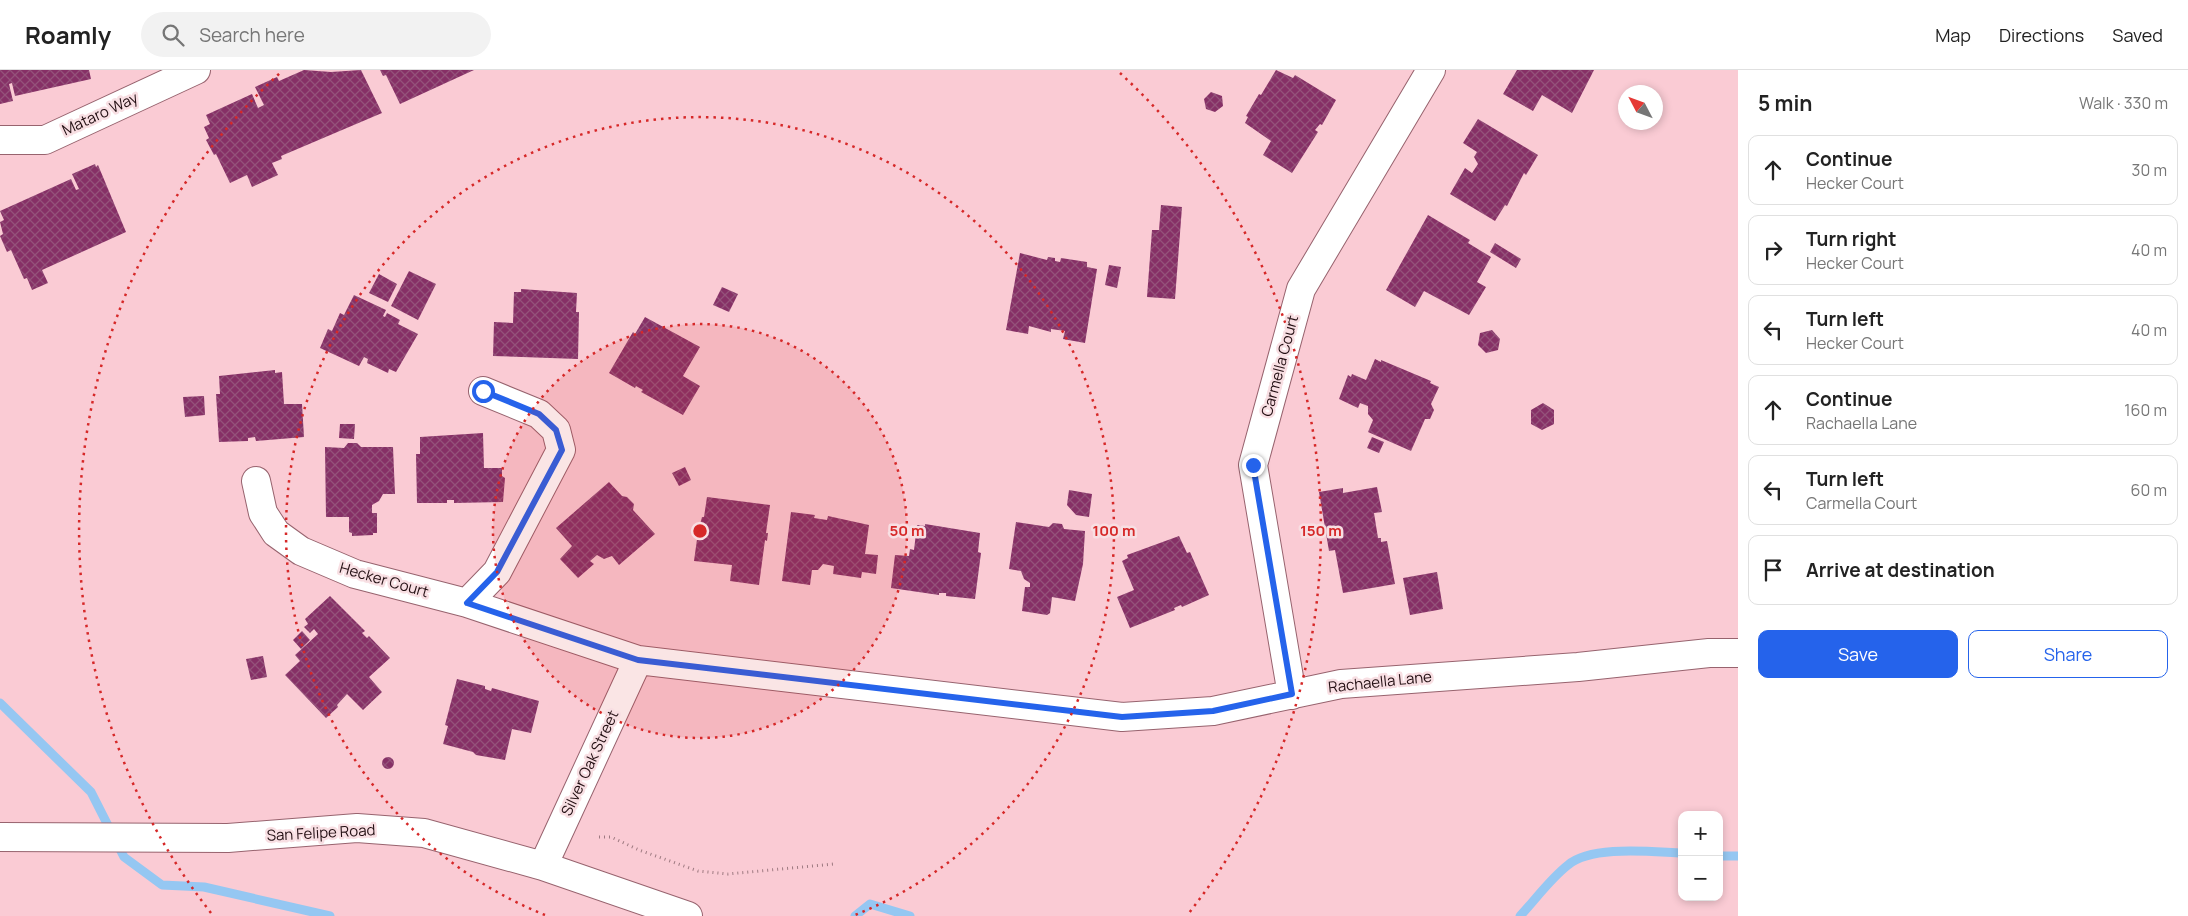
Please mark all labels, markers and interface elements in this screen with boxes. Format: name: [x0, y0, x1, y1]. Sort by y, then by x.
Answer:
search box: [141, 12, 491, 57]
text: Roamly: [25, 18, 111, 51]
icon: search: [159, 21, 187, 49]
text: Search here: [199, 22, 305, 48]
text: Map: [1935, 23, 1971, 47]
text: Directions: [1999, 23, 2084, 47]
text: Saved: [2112, 23, 2163, 47]
north arrow: [1618, 85, 1663, 130]
street label: Mataro Way: [58, 87, 141, 140]
text: 5 min: [1758, 89, 1812, 117]
text: Walk · 330 m: [2079, 92, 2168, 114]
text: Continue: [1806, 146, 1892, 172]
icon: ahead: [1759, 156, 1787, 184]
text: 30 m: [2132, 159, 2167, 181]
text: Hecker Court: [1806, 172, 1904, 194]
text: Turn right: [1806, 226, 1896, 252]
icon: right: [1759, 236, 1787, 264]
text: 40 m: [2131, 239, 2167, 261]
text: Hecker Court: [1806, 252, 1904, 274]
text: Turn left: [1806, 306, 1884, 332]
street label: Carmella Court: [1256, 313, 1303, 419]
icon: left: [1759, 316, 1787, 344]
text: 40 m: [2131, 319, 2167, 341]
text: Hecker Court: [1806, 332, 1904, 354]
route start: [472, 380, 495, 403]
text: Continue: [1806, 386, 1892, 412]
icon: ahead: [1759, 396, 1787, 424]
text: 160 m: [2124, 399, 2167, 421]
text: Rachaella Lane: [1806, 412, 1917, 434]
route end: [1242, 454, 1265, 477]
text: Turn left: [1806, 466, 1884, 492]
icon: left: [1759, 476, 1787, 504]
text: 60 m: [2131, 479, 2167, 501]
text: Carmella Court: [1806, 492, 1917, 514]
text: 50 m: [889, 520, 925, 541]
text: 100 m: [1093, 520, 1135, 541]
text: 150 m: [1300, 520, 1342, 541]
centre of rings: [691, 522, 709, 540]
icon: arrive: [1759, 556, 1787, 584]
street label: Hecker Court: [337, 557, 431, 602]
text: Arrive at destination: [1806, 557, 1995, 583]
button: Save: [1758, 630, 1958, 678]
button: Share: [1968, 630, 2168, 678]
street label: Rachaella Lane: [1327, 666, 1433, 697]
street label: Silver Oak Street: [556, 706, 623, 819]
map controls: [1678, 811, 1723, 901]
button: +: [1678, 811, 1723, 856]
street label: San Felipe Road: [266, 819, 376, 846]
button: −: [1678, 856, 1723, 901]

